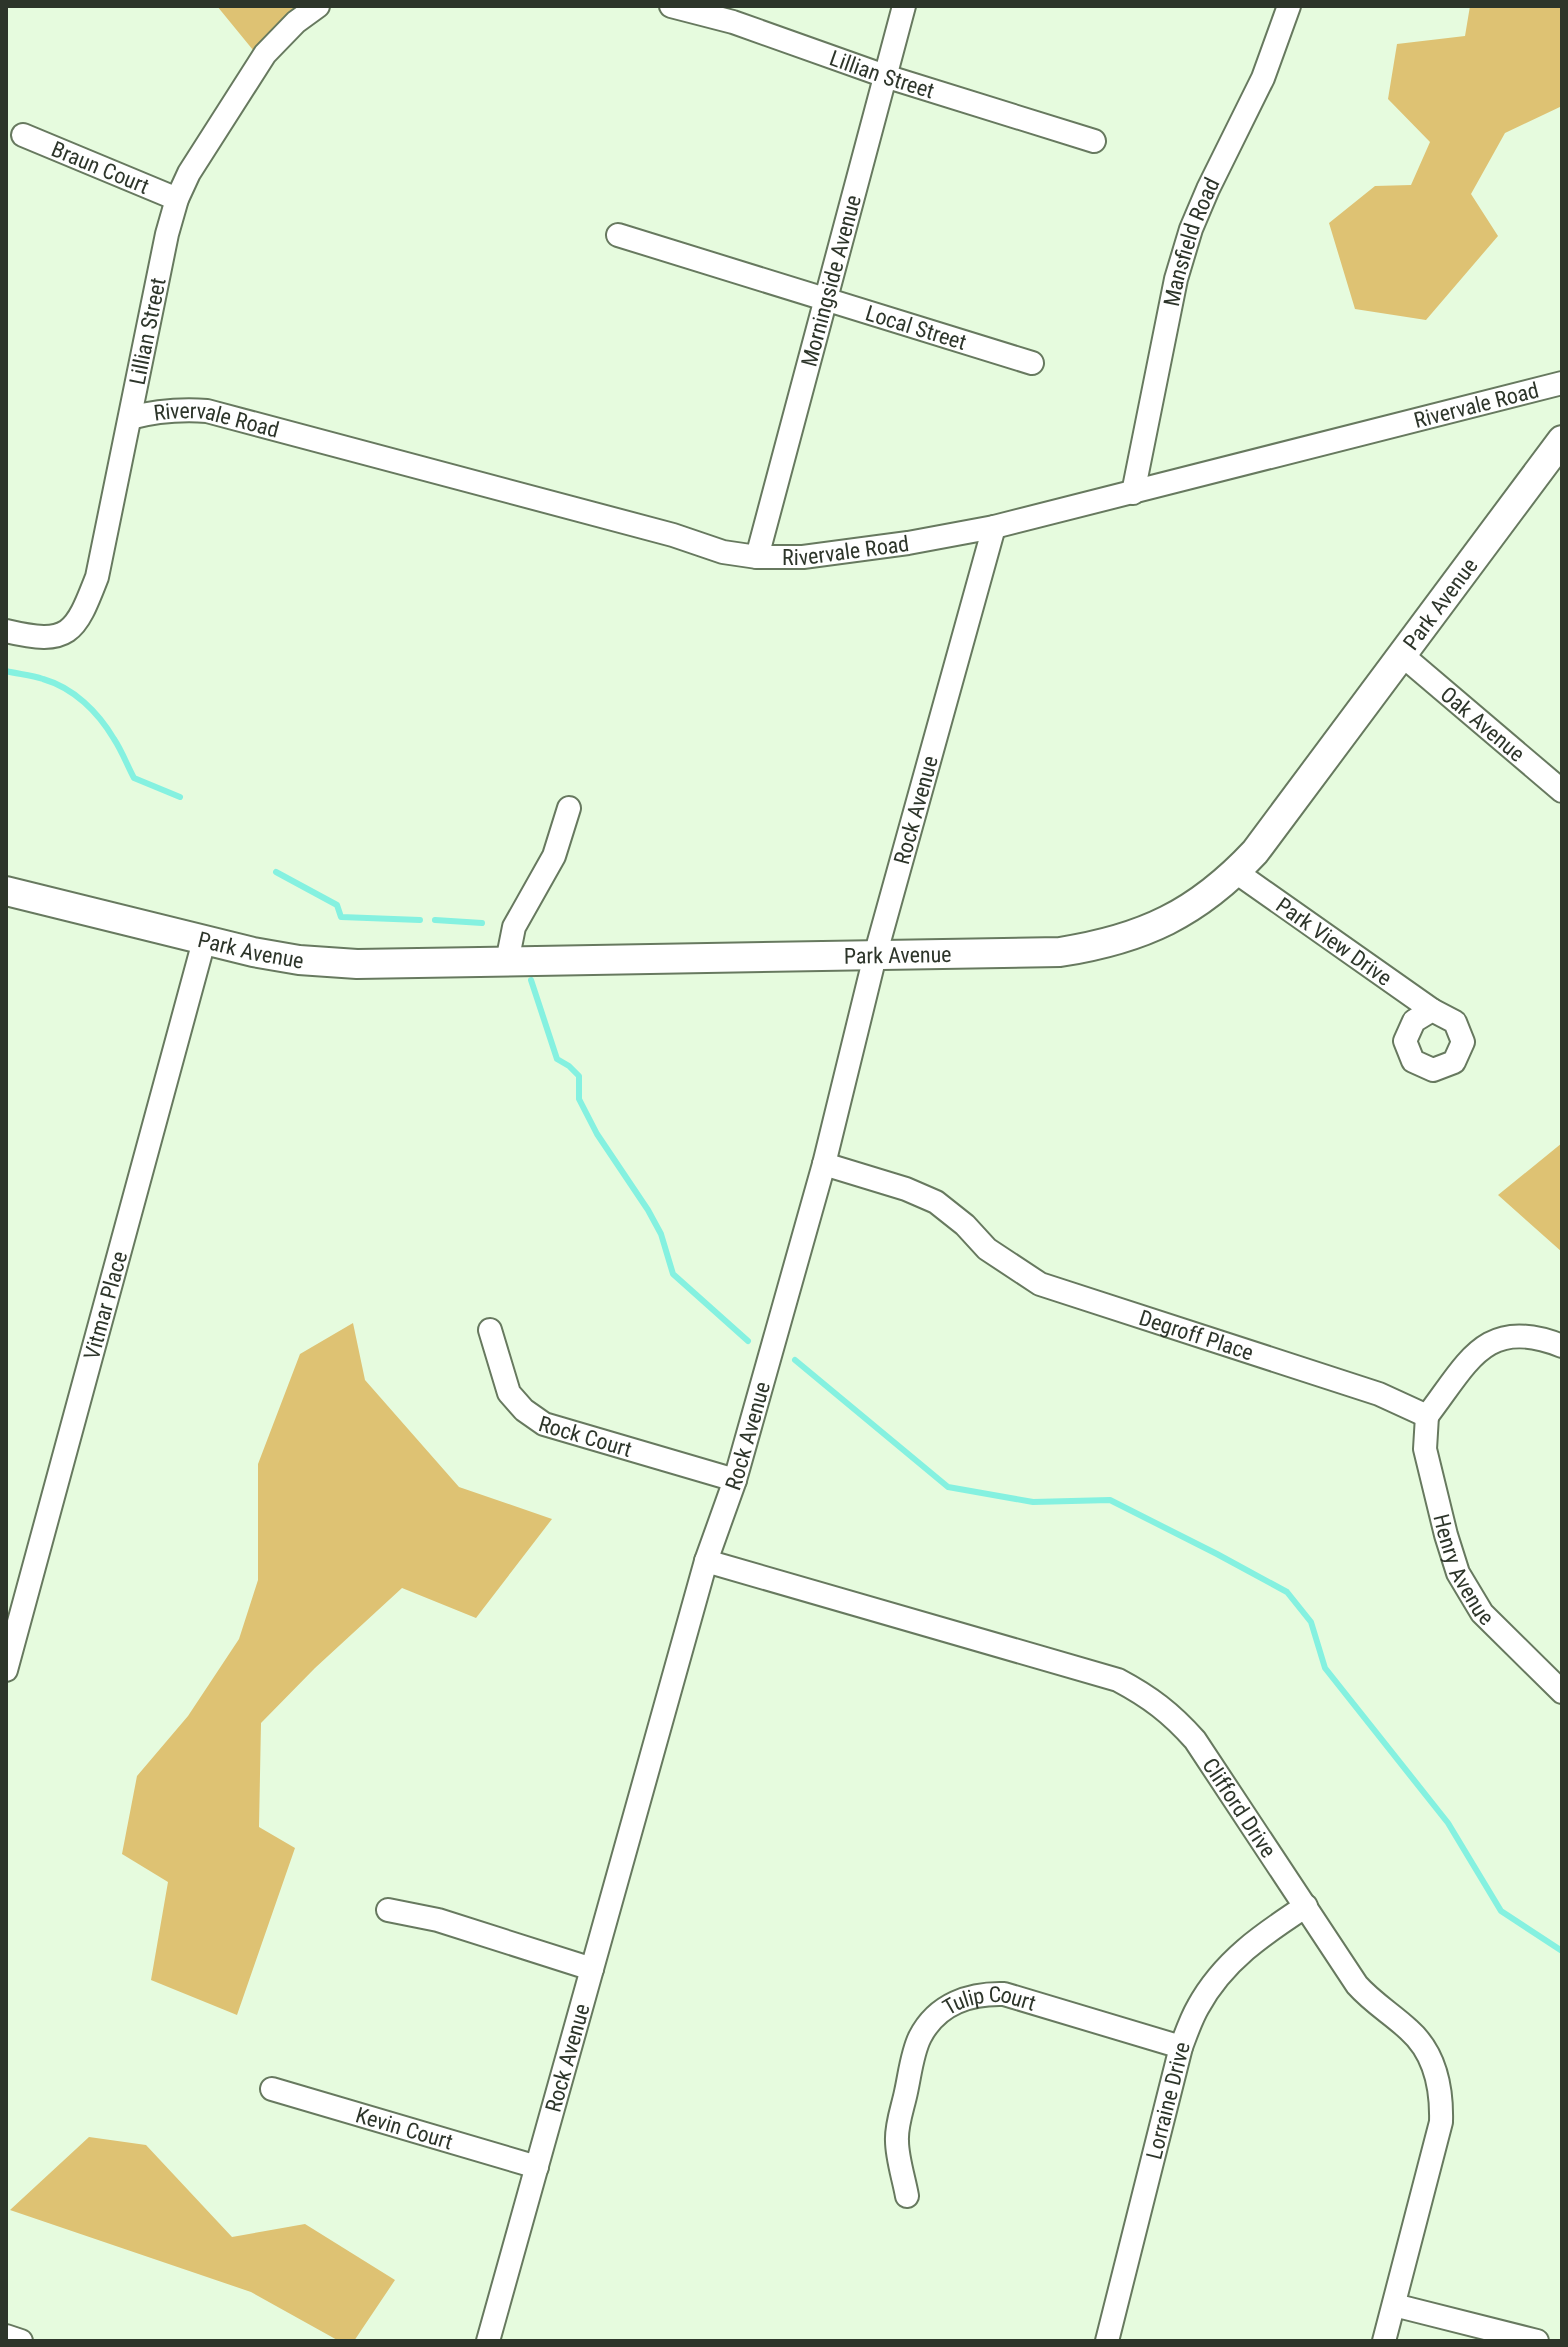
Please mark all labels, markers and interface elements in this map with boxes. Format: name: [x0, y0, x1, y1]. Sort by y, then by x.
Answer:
street label: Lillian Street: [826, 45, 937, 104]
street label: Braun Court: [48, 136, 153, 199]
street label: Mansfield Road: [1159, 174, 1225, 308]
street label: Morningside Avenue: [796, 192, 866, 369]
street label: Lillian Street: [125, 276, 171, 387]
street label: Local Street: [863, 300, 969, 355]
street label: Rivervale Road: [1411, 377, 1541, 433]
street label: Rivervale Road: [152, 398, 282, 443]
street label: Rivervale Road: [782, 531, 911, 570]
street label: Park Avenue: [1398, 553, 1483, 655]
street label: Oak Avenue: [1435, 681, 1529, 767]
street label: Rock Avenue: [889, 753, 943, 867]
street label: Park View Drive: [1271, 892, 1396, 991]
street label: Park Avenue: [195, 927, 306, 974]
street label: Park Avenue: [844, 942, 952, 969]
street label: Vitmar Place: [79, 1248, 132, 1362]
street label: Degroff Place: [1136, 1305, 1257, 1365]
street label: Rock Avenue: [720, 1379, 775, 1493]
street label: Rock Court: [536, 1411, 635, 1462]
street label: Henry Avenue: [1428, 1512, 1499, 1630]
street label: Clifford Drive: [1197, 1753, 1281, 1862]
street label: Tulip Court: [938, 1982, 1039, 2020]
street label: Rock Avenue: [541, 2001, 595, 2115]
street label: Lorraine Drive: [1141, 2039, 1195, 2162]
street label: Kevin Court: [353, 2102, 456, 2155]

